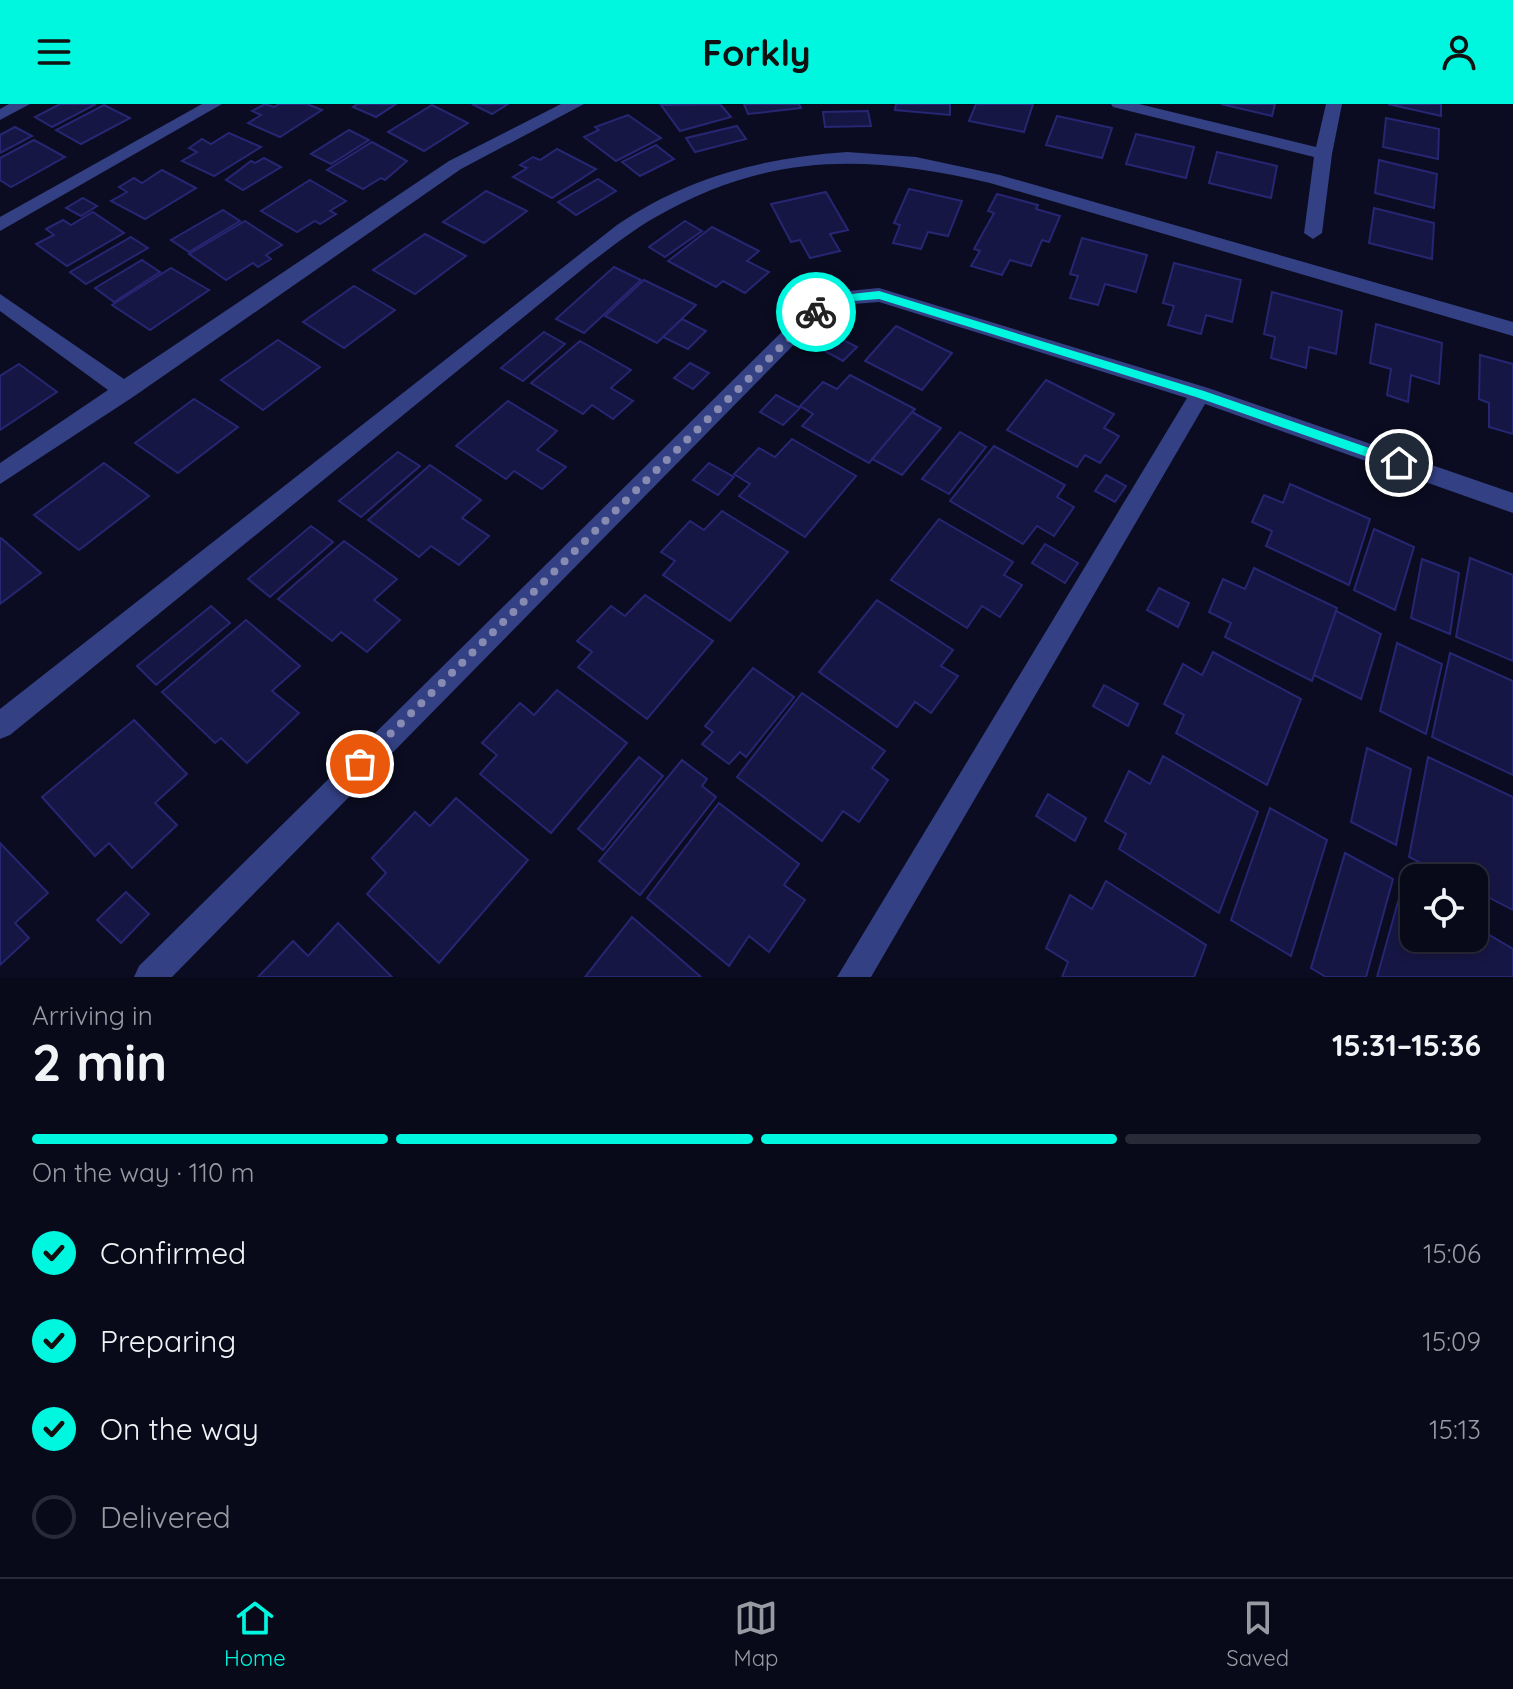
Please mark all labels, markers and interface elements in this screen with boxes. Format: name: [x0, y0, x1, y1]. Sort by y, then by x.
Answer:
icon: menu: [32, 30, 76, 74]
text: Forkly: [702, 30, 811, 75]
icon: person: [1437, 30, 1481, 74]
courier: [776, 272, 856, 352]
icon: bike: [794, 290, 838, 334]
pin: [1365, 429, 1433, 497]
icon: home: [1377, 441, 1421, 485]
pin: [326, 730, 394, 798]
icon: bag: [338, 742, 382, 786]
map controls: [1400, 864, 1488, 952]
button: locate: [1400, 864, 1488, 952]
text: Arriving in: [32, 999, 153, 1032]
text: 15:31–15:36: [1332, 1026, 1481, 1064]
text: 2 min: [32, 1029, 167, 1094]
text: On the way · 110 m: [32, 1156, 254, 1189]
icon: check: [32, 1231, 76, 1275]
text: Confirmed: [100, 1234, 246, 1272]
text: 15:06: [1423, 1237, 1481, 1270]
icon: check: [32, 1319, 76, 1363]
text: Preparing: [100, 1322, 236, 1360]
text: 15:09: [1422, 1325, 1481, 1358]
icon: check: [32, 1407, 76, 1451]
text: On the way: [100, 1410, 259, 1448]
text: 15:13: [1429, 1413, 1481, 1446]
text: Delivered: [100, 1498, 231, 1536]
tab: Home: [224, 1596, 286, 1672]
tab: Map: [734, 1596, 778, 1672]
tab: Saved: [1226, 1596, 1289, 1672]

